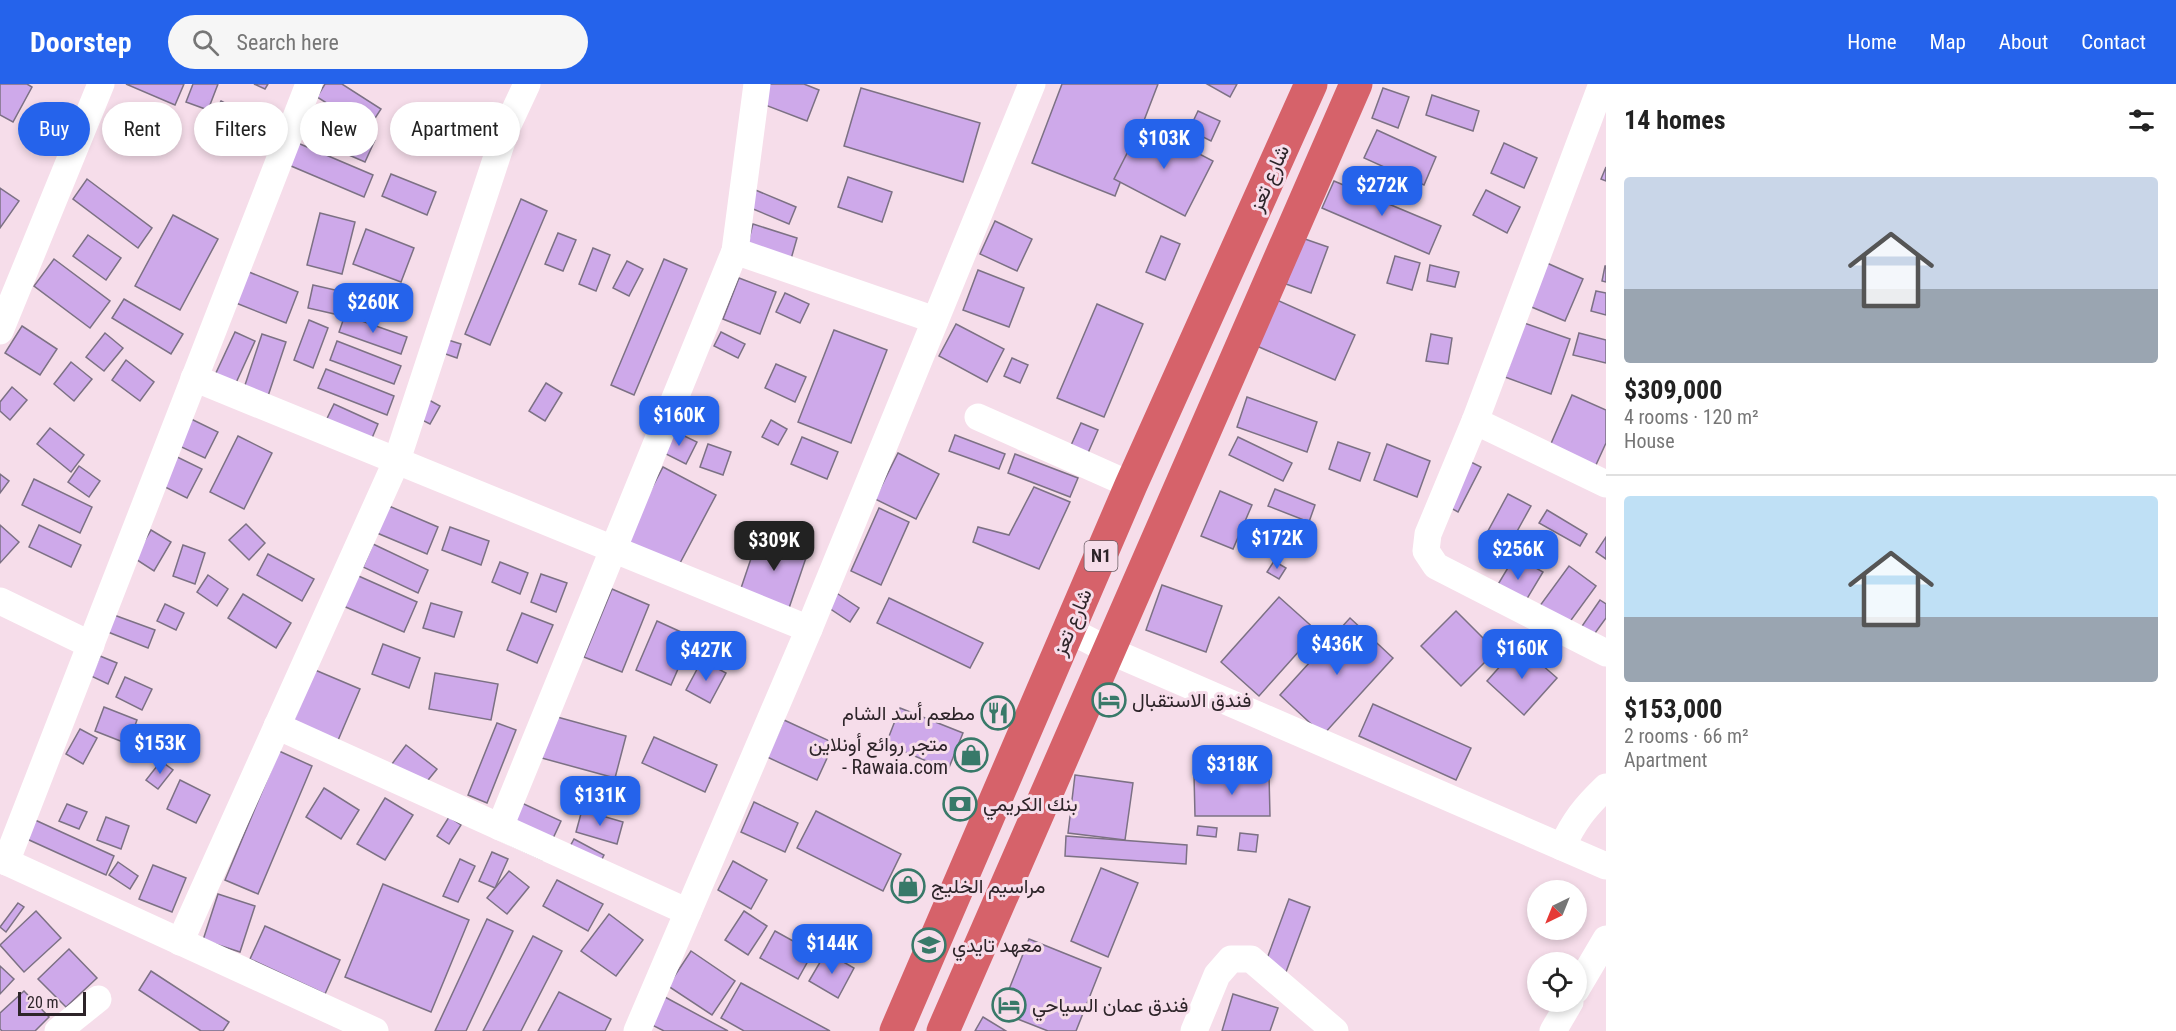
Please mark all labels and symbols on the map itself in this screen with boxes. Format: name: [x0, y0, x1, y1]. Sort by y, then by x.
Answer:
pin: $103K: [1122, 119, 1206, 170]
street label: شارع تعز: [1243, 141, 1296, 217]
pin: $272K: [1340, 166, 1424, 217]
pin: $260K: [331, 283, 415, 334]
pin: $160K: [637, 396, 721, 447]
pin: $172K: [1235, 519, 1319, 570]
pin: $309K: [732, 521, 816, 572]
pin: $256K: [1476, 530, 1560, 581]
road number: N1: [1084, 541, 1118, 571]
street label: شارع تعز: [1047, 585, 1099, 661]
pin: $436K: [1295, 625, 1379, 676]
pin: $160K: [1480, 629, 1564, 680]
pin: $427K: [664, 631, 748, 682]
hotel icon: فندق الاستقبال: [1091, 682, 1127, 718]
place label: فندق الاستقبال: [1132, 688, 1251, 712]
restaurant icon: مطعم أسد الشام: [980, 695, 1016, 731]
place label: مطعم أسد الشام: [842, 701, 975, 726]
pin: $153K: [118, 724, 202, 775]
place label: متجر روائع أونلاين - Rawaia.com: [809, 732, 948, 779]
shop icon: متجر روائع أونلاين - Rawaia.com: [953, 737, 989, 773]
pin: $318K: [1190, 745, 1274, 796]
pin: $131K: [558, 776, 642, 827]
bank icon: بنك الكريمي: [942, 786, 978, 822]
place label: بنك الكريمي: [983, 792, 1078, 821]
shop icon: مراسيم الخليج: [890, 868, 926, 904]
place label: مراسيم الخليج: [931, 874, 1045, 900]
north arrow: [1527, 880, 1587, 940]
pin: $144K: [790, 924, 874, 975]
school or university icon: معهد تايدي: [911, 927, 947, 963]
place label: معهد تايدي: [952, 933, 1042, 962]
hotel icon: فندق عمان السياحي: [991, 987, 1027, 1023]
scale bar: [18, 989, 86, 1016]
place label: فندق عمان السياحي: [1032, 993, 1188, 1022]

